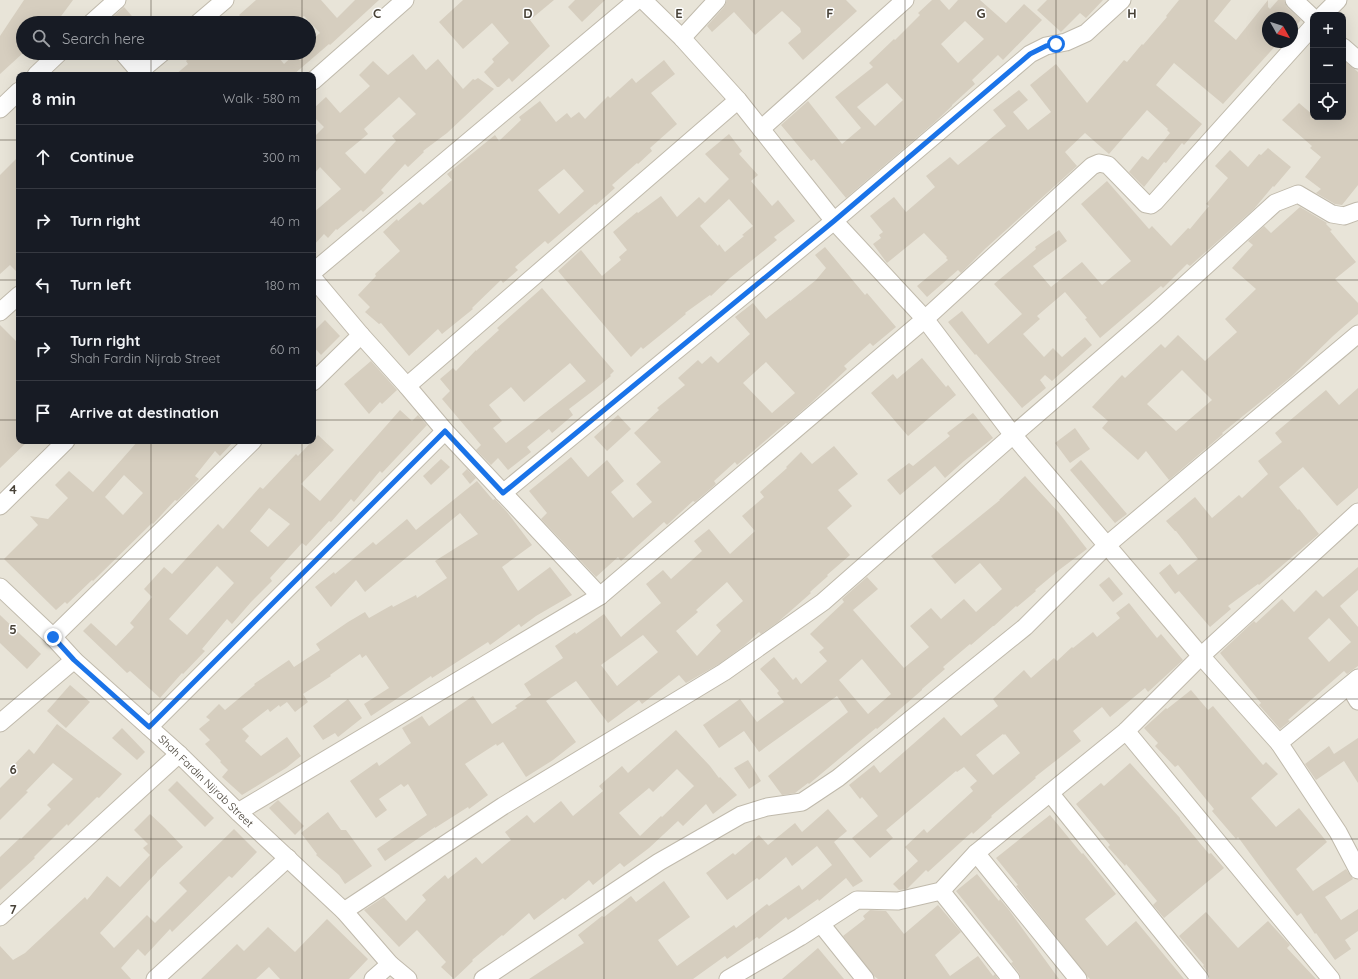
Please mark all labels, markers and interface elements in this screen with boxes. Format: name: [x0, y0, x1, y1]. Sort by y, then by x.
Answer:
text: C: [373, 5, 381, 21]
text: D: [523, 5, 533, 21]
text: E: [675, 5, 683, 21]
text: F: [826, 5, 834, 21]
text: G: [976, 5, 986, 21]
text: H: [1127, 5, 1137, 21]
north arrow: [1262, 12, 1298, 48]
map controls: [1310, 12, 1346, 120]
button: +: [1310, 12, 1346, 48]
search box: [16, 16, 316, 60]
icon: search: [30, 27, 52, 49]
text: Search here: [62, 29, 145, 48]
route start: [1047, 35, 1065, 53]
button: −: [1310, 48, 1346, 84]
button: locate: [1310, 84, 1346, 120]
text: 8 min: [32, 88, 76, 109]
text: Walk · 580 m: [223, 90, 300, 106]
icon: ahead: [32, 146, 54, 168]
text: Continue: [70, 147, 134, 166]
text: 300 m: [262, 149, 300, 165]
icon: right: [32, 210, 54, 232]
text: Turn right: [70, 211, 141, 230]
text: 40 m: [270, 213, 300, 229]
icon: left: [32, 274, 54, 296]
text: Turn left: [70, 275, 132, 294]
text: 180 m: [265, 277, 300, 293]
text: Turn right: [70, 331, 141, 350]
icon: right: [32, 338, 54, 360]
text: 60 m: [270, 341, 300, 357]
text: Shah Fardin Nijrab Street: [70, 350, 220, 366]
icon: arrive: [32, 402, 54, 424]
text: Arrive at destination: [70, 403, 219, 422]
text: 4: [9, 481, 17, 497]
text: 5: [9, 621, 17, 637]
route end: [44, 628, 62, 646]
street label: Shah Fardin Nijrab Street: [155, 732, 257, 830]
text: 6: [9, 761, 17, 777]
text: 7: [9, 901, 17, 917]

